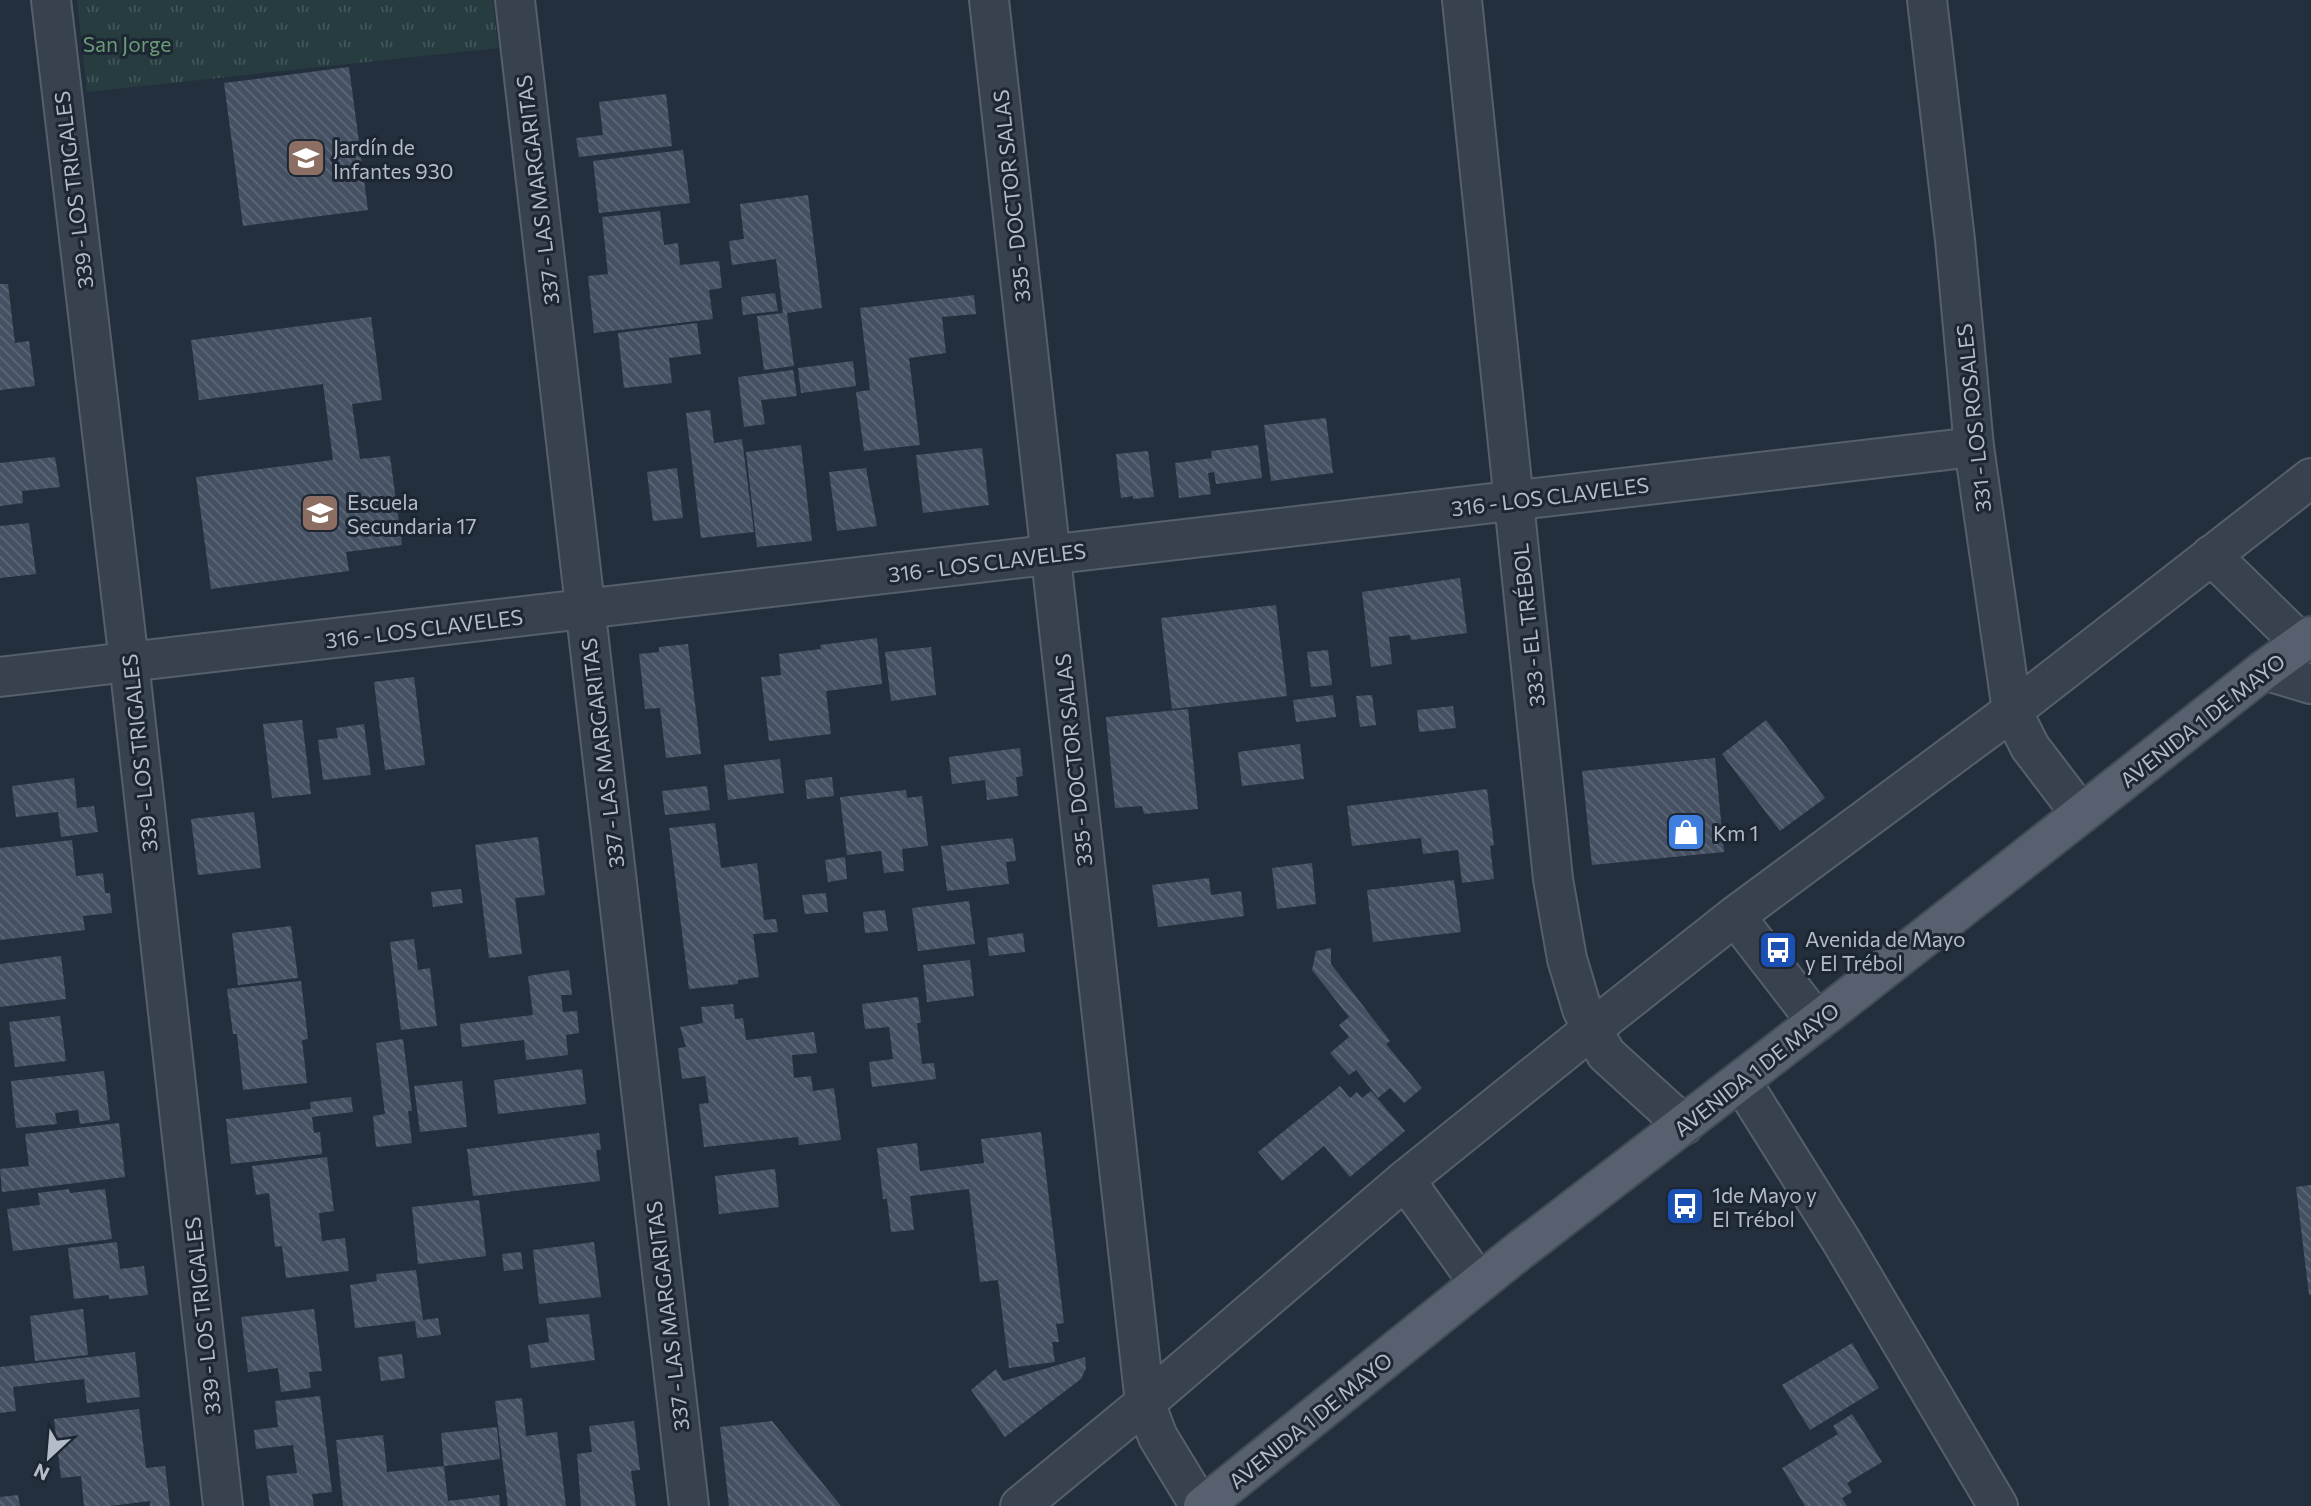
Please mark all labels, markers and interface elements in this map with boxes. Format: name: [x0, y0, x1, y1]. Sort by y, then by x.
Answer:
park label: San Jorge: [83, 31, 171, 56]
street label: 337 - LAS MARGARITAS: [511, 74, 563, 306]
street label: 335 - DOCTOR SALAS: [987, 88, 1035, 304]
street label: 339 - LOS TRIGALES: [48, 90, 98, 290]
place label: Jardín de Infantes 930: [333, 134, 454, 183]
school or university icon: Jardín de Infantes 930: [285, 137, 327, 179]
street label: 331 - LOS ROSALES: [1951, 322, 1995, 514]
street label: 316 - LOS CLAVELES: [1450, 471, 1650, 521]
place label: Escuela Secundaria 17: [347, 489, 477, 538]
school or university icon: Escuela Secundaria 17: [299, 492, 341, 534]
street label: 316 - LOS CLAVELES: [887, 537, 1087, 587]
street label: 333 - EL TRÉBOL: [1507, 542, 1549, 708]
street label: 316 - LOS CLAVELES: [324, 603, 524, 653]
street label: 337 - LAS MARGARITAS: [576, 637, 628, 869]
street label: AVENIDA 1 DE MAYO: [2114, 648, 2290, 792]
street label: 335 - DOCTOR SALAS: [1049, 652, 1097, 868]
street label: 339 - LOS TRIGALES: [116, 653, 162, 853]
shop icon: Km 1: [1665, 811, 1707, 853]
place label: Km 1: [1713, 820, 1758, 845]
place label: Avenida de Mayo y El Trébol: [1805, 926, 1966, 975]
bus stop icon: Avenida de Mayo y El Trébol: [1757, 929, 1799, 971]
street label: AVENIDA 1 DE MAYO: [1668, 997, 1844, 1141]
place label: 1de Mayo y El Trébol: [1712, 1182, 1817, 1231]
bus stop icon: 1de Mayo y El Trébol: [1664, 1185, 1706, 1227]
street label: 337 - LAS MARGARITAS: [641, 1200, 693, 1432]
street label: 339 - LOS TRIGALES: [179, 1216, 225, 1416]
street label: AVENIDA 1 DE MAYO: [1223, 1347, 1397, 1493]
north arrow: [14, 1422, 84, 1492]
text: N: [30, 1459, 53, 1486]

